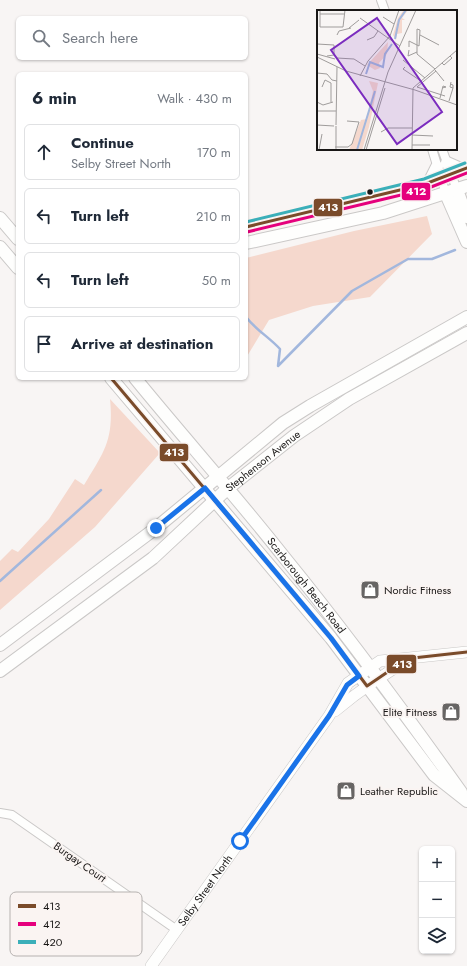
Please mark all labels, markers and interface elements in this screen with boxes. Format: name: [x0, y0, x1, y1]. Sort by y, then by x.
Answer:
inset map: [317, 10, 457, 150]
search box: [16, 16, 248, 60]
icon: search: [30, 27, 52, 49]
text: Search here: [62, 27, 138, 49]
text: 6 min: [32, 86, 77, 110]
text: Walk · 430 m: [157, 89, 232, 108]
text: Continue: [71, 132, 134, 154]
icon: ahead: [33, 141, 55, 163]
text: 170 m: [196, 143, 231, 162]
text: Selby Street North: [71, 154, 171, 173]
line badge: 412: [401, 182, 431, 201]
text: 412: [406, 183, 426, 199]
unlabelled marker: [365, 187, 375, 197]
line badge: 413: [313, 198, 343, 217]
text: 413: [318, 199, 338, 215]
icon: left: [33, 205, 55, 227]
text: Turn left: [71, 205, 129, 227]
text: 210 m: [196, 207, 231, 226]
icon: left: [33, 269, 55, 291]
text: Turn left: [71, 269, 129, 291]
text: 50 m: [202, 271, 231, 290]
icon: arrive: [33, 333, 55, 355]
text: Arrive at destination: [71, 333, 213, 355]
street label: Stephenson Avenue: [222, 426, 304, 495]
line badge: 413: [159, 443, 189, 462]
text: 413: [164, 444, 184, 460]
route end: [147, 519, 165, 537]
street label: Scarborough Beach Road: [263, 534, 350, 637]
shop icon: Nordic Fitness: [359, 579, 381, 601]
place label: Nordic Fitness: [384, 582, 452, 598]
line badge: 413: [386, 654, 417, 674]
text: 413: [392, 656, 412, 672]
shop icon: Elite Fitness: [440, 701, 462, 723]
place label: Elite Fitness: [383, 704, 438, 720]
shop icon: Leather Republic: [335, 780, 357, 802]
place label: Leather Republic: [360, 783, 438, 799]
route start: [231, 832, 249, 850]
street label: Burgay Court: [50, 838, 110, 886]
map controls: [419, 846, 455, 954]
button: +: [419, 846, 455, 882]
street label: Selby Street North: [174, 851, 236, 929]
button: −: [419, 882, 455, 918]
legend: [10, 892, 142, 956]
text: 413: [43, 898, 60, 914]
text: 412: [43, 916, 61, 932]
button: layers: [419, 918, 455, 954]
text: 420: [43, 934, 63, 950]

